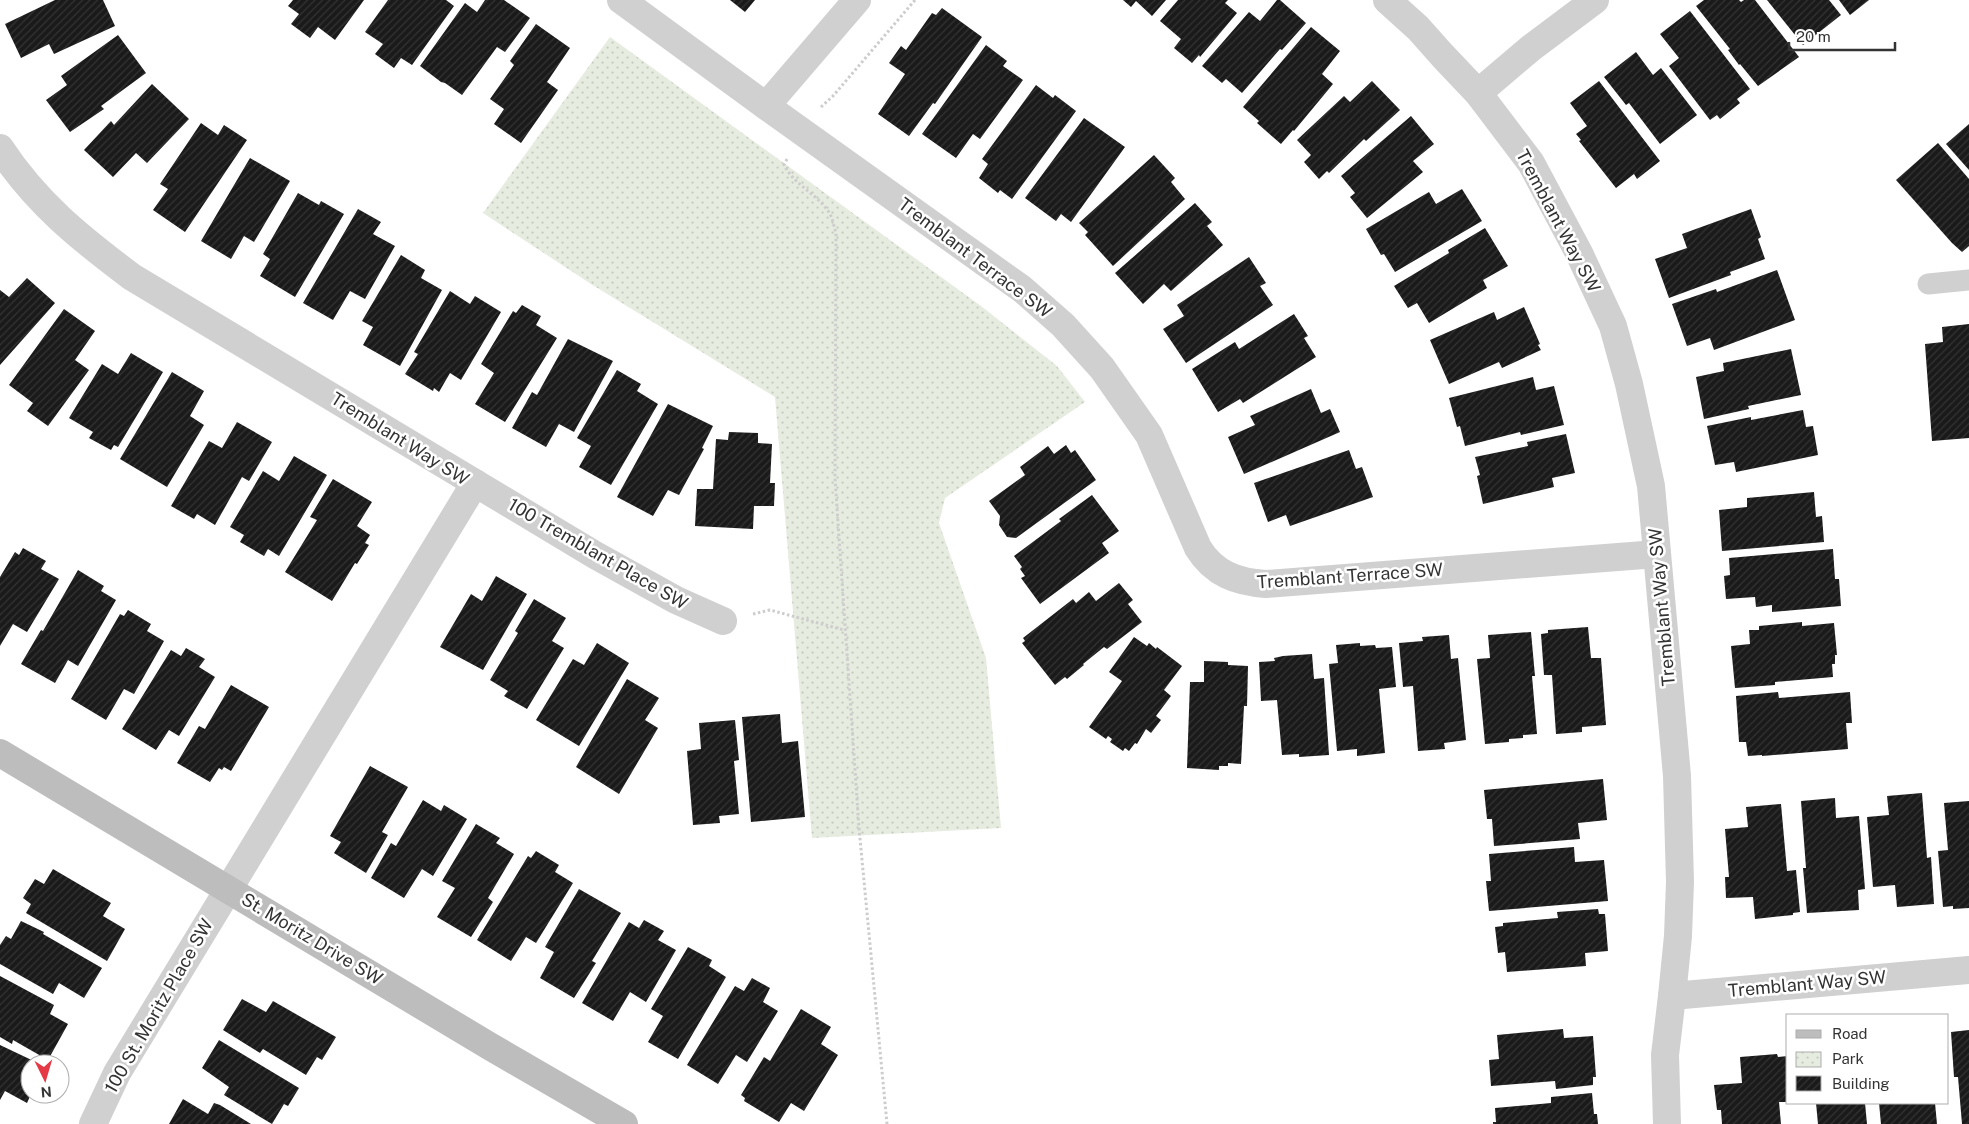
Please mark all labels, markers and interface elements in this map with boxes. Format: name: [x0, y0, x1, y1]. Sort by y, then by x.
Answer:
scale bar: [1789, 20, 1895, 52]
text: 20 m: [1796, 28, 1831, 45]
street label: Tremblant Way SW: [1512, 146, 1605, 296]
street label: Tremblant Terrace SW: [894, 193, 1056, 322]
street label: Tremblant Way SW: [327, 388, 473, 490]
street label: 100 Tremblant Place SW: [505, 494, 692, 614]
street label: Tremblant Way SW: [1644, 527, 1679, 687]
street label: Tremblant Terrace SW: [1256, 559, 1444, 592]
street label: St. Moritz Drive SW: [238, 888, 387, 989]
street label: 100 St. Moritz Place SW: [100, 915, 217, 1097]
street label: Tremblant Way SW: [1727, 966, 1887, 1001]
legend: [1786, 1014, 1949, 1104]
text: Road: [1832, 1025, 1868, 1042]
text: Park: [1832, 1050, 1864, 1067]
north arrow: [20, 1054, 70, 1104]
text: Building: [1832, 1075, 1890, 1092]
text: N: [40, 1084, 52, 1100]

